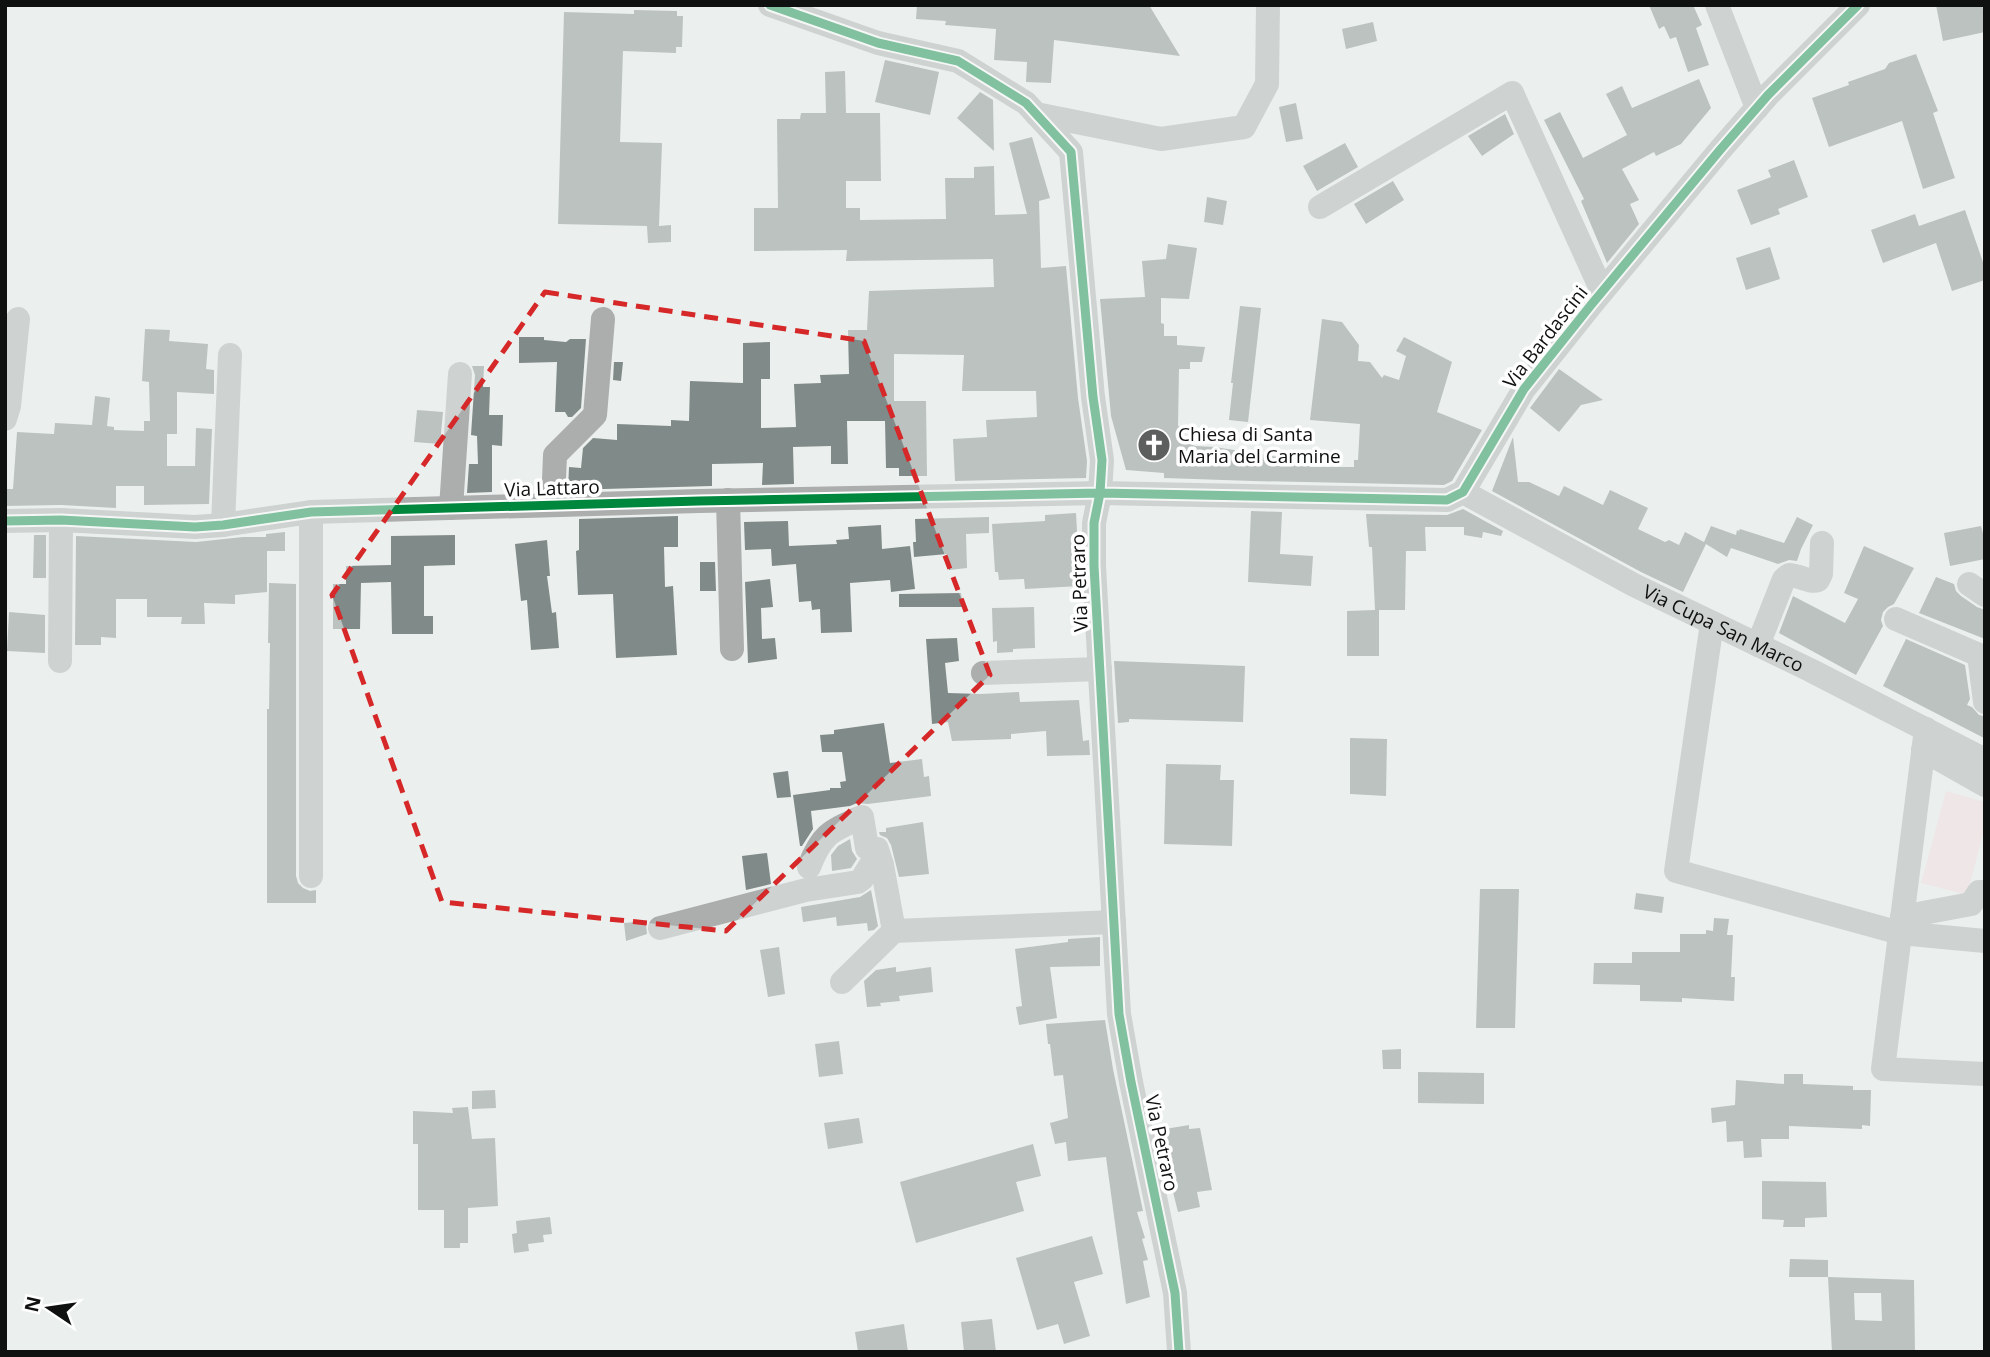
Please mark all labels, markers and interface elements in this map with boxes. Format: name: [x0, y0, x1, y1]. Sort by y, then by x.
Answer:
street label: Via Bardascini: [1497, 280, 1593, 394]
place label: Chiesa di Santa Maria del Carmine: [1178, 421, 1341, 469]
church icon: Chiesa di Santa Maria del Carmine: [1135, 426, 1173, 464]
street label: Via Lattaro: [504, 473, 600, 503]
street label: Via Petraro: [1064, 534, 1094, 632]
street label: Via Cupa San Marco: [1639, 578, 1808, 678]
street label: Via Petraro: [1139, 1092, 1185, 1194]
north arrow: [14, 1273, 84, 1343]
text: N: [18, 1294, 47, 1315]

